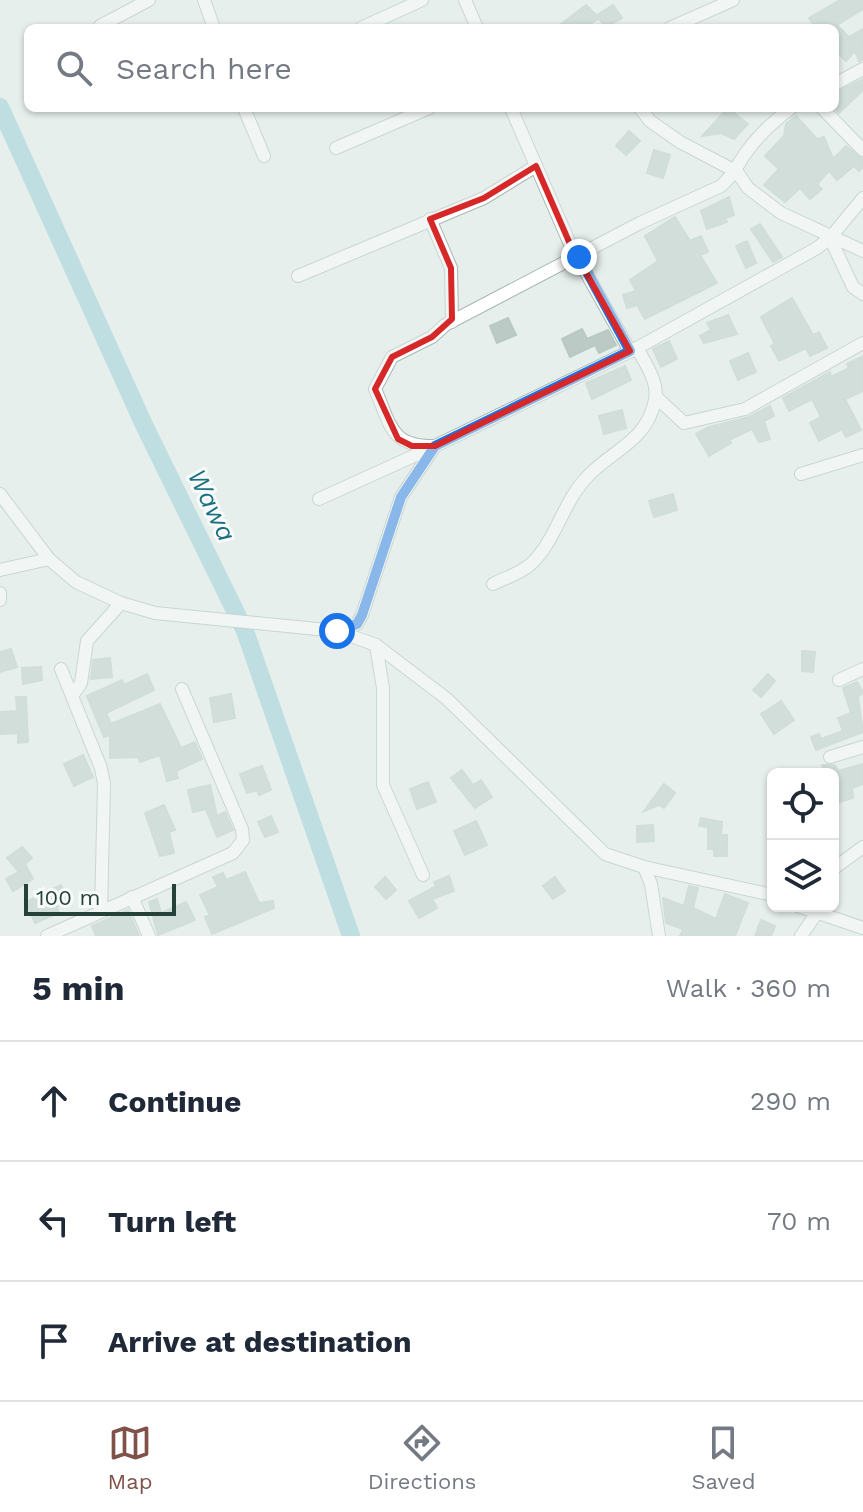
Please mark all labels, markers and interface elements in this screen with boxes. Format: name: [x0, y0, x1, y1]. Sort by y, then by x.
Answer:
search box: [24, 24, 839, 112]
icon: search: [52, 46, 96, 90]
text: Search here: [116, 51, 292, 86]
route end: [561, 239, 597, 275]
water label: Wawa: [182, 464, 242, 546]
route start: [319, 613, 355, 649]
map controls: [767, 768, 839, 912]
button: locate: [767, 768, 839, 840]
button: layers: [767, 840, 839, 912]
scale bar: [24, 880, 176, 916]
text: 100 m: [36, 885, 100, 910]
text: 5 min: [32, 968, 125, 1008]
text: Walk · 360 m: [666, 973, 831, 1003]
icon: ahead: [32, 1079, 76, 1123]
text: Continue: [108, 1084, 241, 1119]
text: 290 m: [750, 1086, 831, 1116]
icon: left: [32, 1199, 76, 1243]
text: Turn left: [108, 1204, 236, 1239]
text: 70 m: [767, 1206, 831, 1236]
icon: arrive: [32, 1319, 76, 1363]
text: Arrive at destination: [108, 1324, 412, 1359]
tab: Map: [108, 1421, 152, 1494]
tab: Directions: [368, 1421, 476, 1494]
tab: Saved: [692, 1421, 755, 1494]

